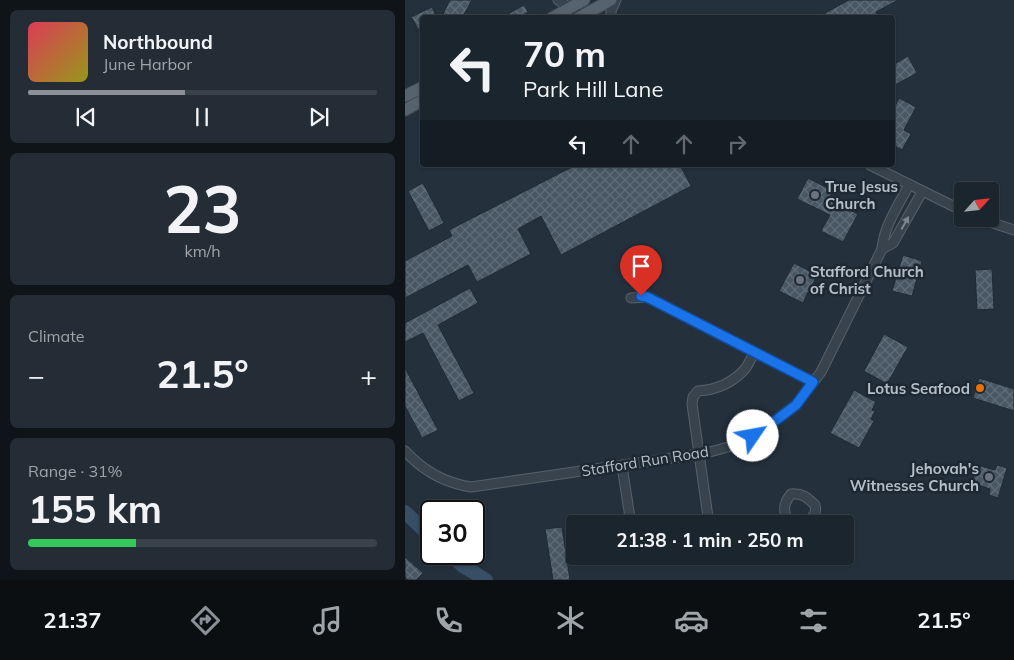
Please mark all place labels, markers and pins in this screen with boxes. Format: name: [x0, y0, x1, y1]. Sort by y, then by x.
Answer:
place label: True Jesus Church: [825, 177, 898, 213]
marker: True Jesus Church: [809, 189, 821, 201]
pin: [620, 245, 662, 296]
place label: Stafford Church of Christ: [810, 262, 924, 298]
marker: Stafford Church of Christ: [794, 274, 806, 286]
place label: Lotus Seafood: [867, 379, 970, 398]
marker: Lotus Seafood: [974, 382, 986, 394]
place label: Jehovah's Witnesses Church: [850, 459, 979, 495]
marker: Jehovah's Witnesses Church: [983, 471, 995, 483]

